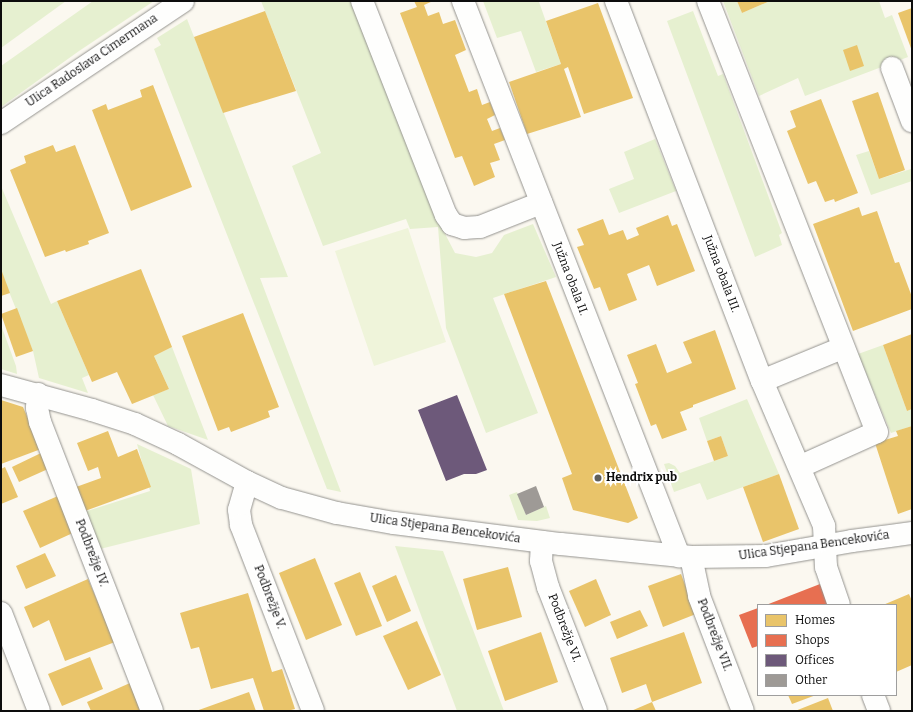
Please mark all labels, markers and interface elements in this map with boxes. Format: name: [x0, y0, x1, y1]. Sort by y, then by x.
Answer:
street label: Ulica Radoslava Cimermana: [23, 11, 161, 111]
street label: Južna obala III.: [700, 233, 742, 315]
street label: Južna obala II.: [549, 240, 591, 318]
place label: Hendrix pub: [606, 471, 677, 485]
marker: Hendrix pub: [593, 473, 603, 483]
street label: Ulica Stjepana Bencekovića: [369, 511, 521, 547]
street label: Podbrežje IV.: [72, 517, 110, 589]
street label: Ulica Stjepana Bencekovića: [738, 528, 890, 564]
street label: Podbrežje V.: [250, 563, 288, 631]
street label: Podbrežje VI.: [544, 592, 584, 664]
street label: Podbrežje VII.: [694, 597, 734, 673]
legend: [757, 604, 897, 696]
text: Homes: [795, 613, 835, 627]
text: Shops: [795, 633, 829, 647]
text: Offices: [795, 653, 834, 667]
text: Other: [795, 673, 827, 687]

